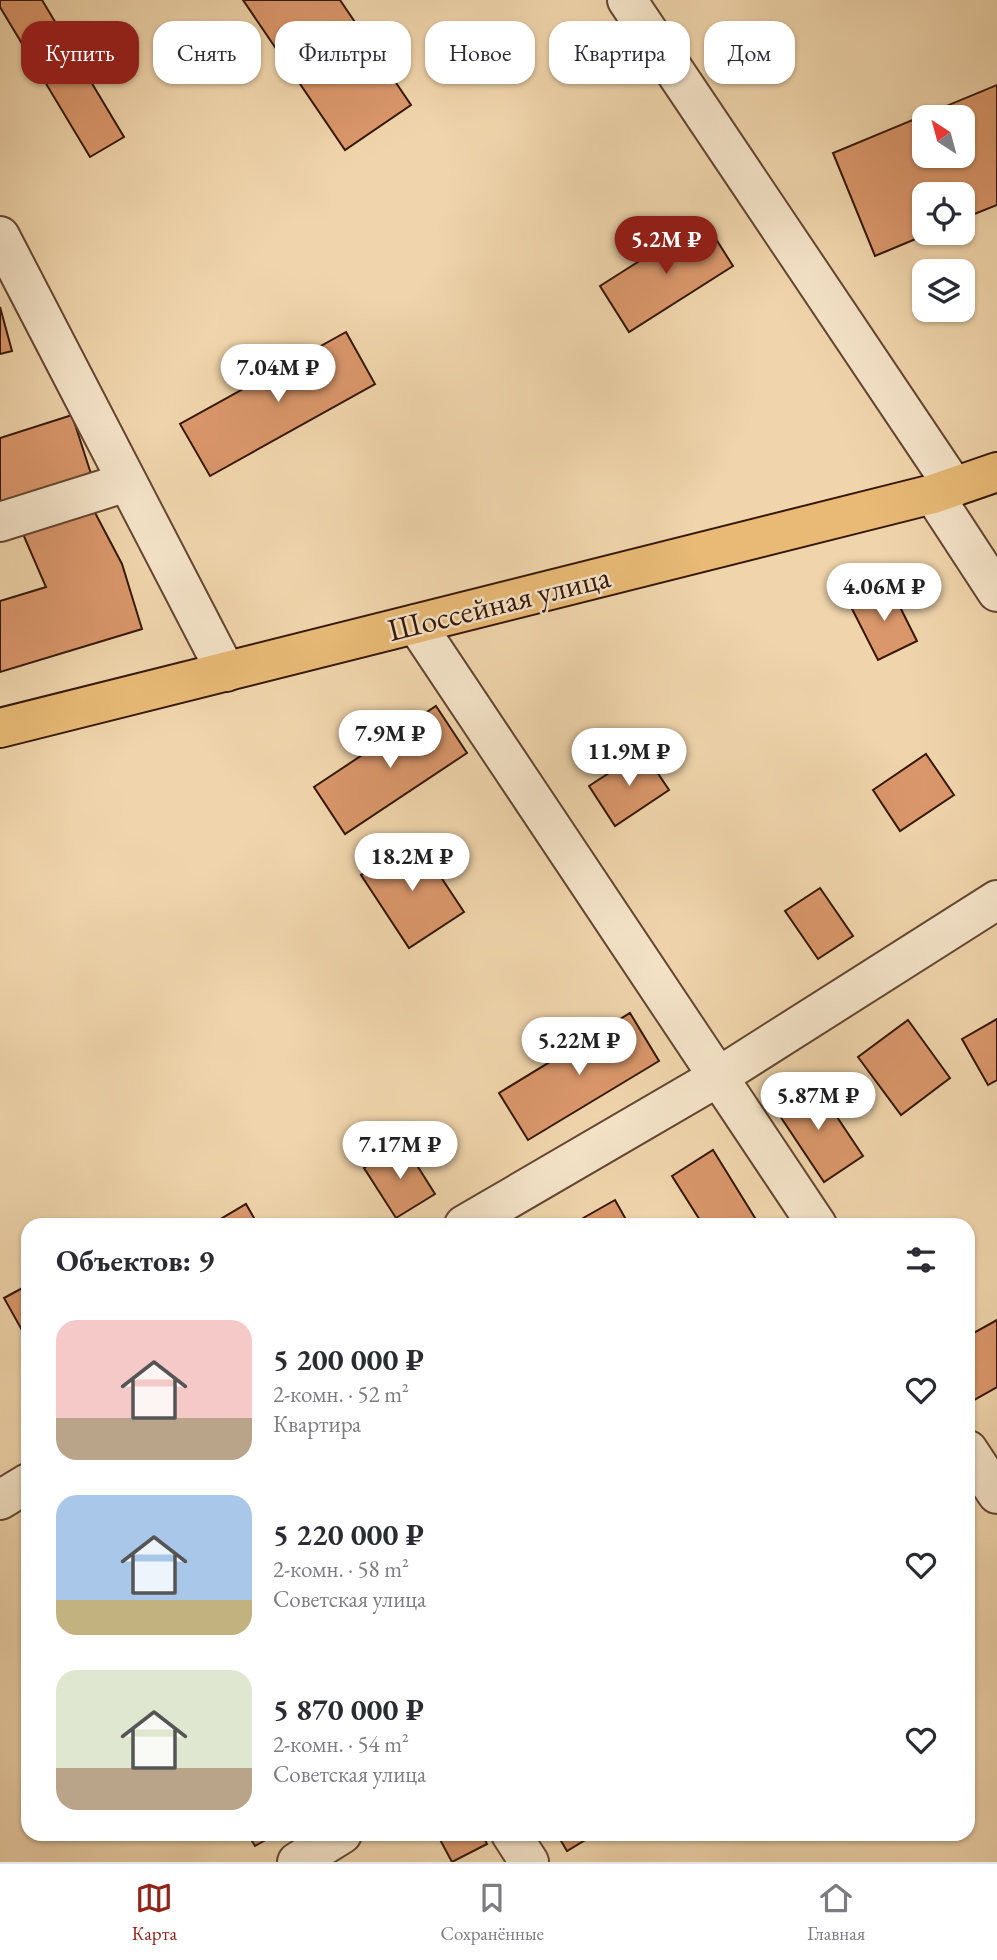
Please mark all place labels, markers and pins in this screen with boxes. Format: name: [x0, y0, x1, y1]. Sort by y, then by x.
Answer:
pin: 5.2M ₽: [609, 216, 723, 276]
pin: 7.04M ₽: [213, 344, 343, 404]
pin: 4.06M ₽: [819, 564, 949, 623]
pin: 7.9M ₽: [333, 710, 447, 770]
pin: 11.9M ₽: [564, 728, 694, 788]
pin: 18.2M ₽: [347, 834, 477, 893]
pin: 5.22M ₽: [514, 1018, 644, 1077]
pin: 5.87M ₽: [753, 1072, 883, 1132]
pin: 7.17M ₽: [335, 1122, 465, 1181]

